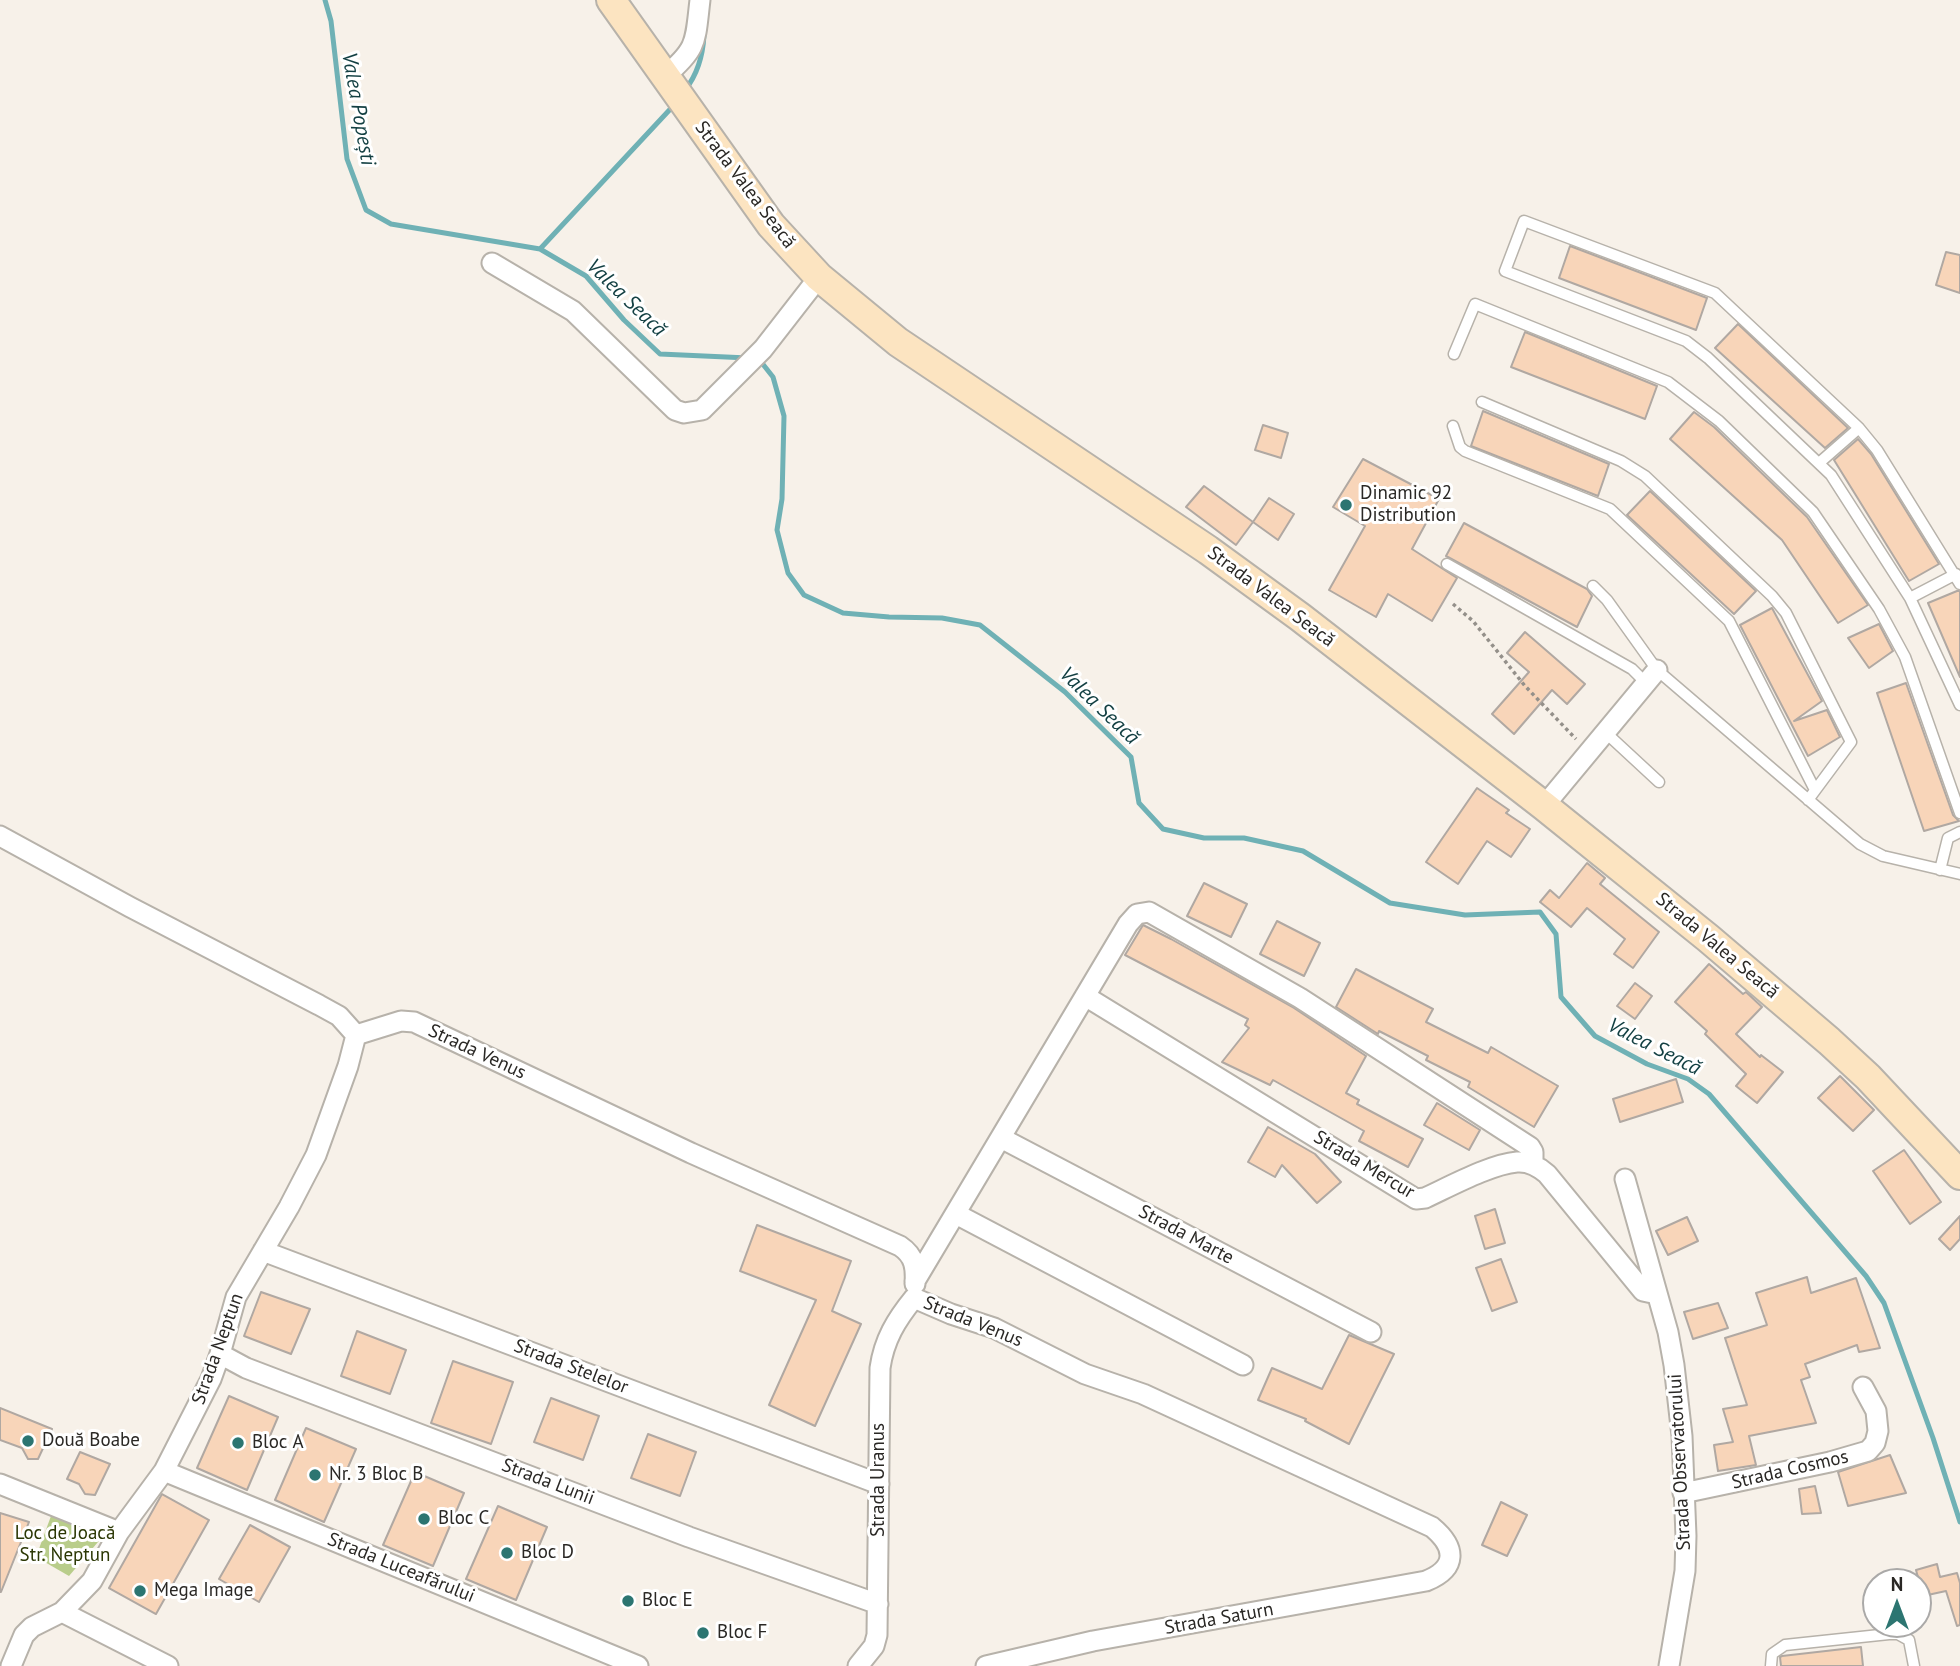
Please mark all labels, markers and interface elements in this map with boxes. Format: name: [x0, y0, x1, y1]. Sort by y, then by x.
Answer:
water label: Valea Popești: [336, 50, 380, 168]
street label: Strada Valea Seacă: [690, 117, 800, 253]
water label: Valea Seacă: [581, 254, 671, 342]
place label: Dinamic 92 Distribution: [1360, 483, 1456, 527]
marker: Dinamic 92 Distribution: [1338, 497, 1354, 513]
street label: Strada Valea Seacă: [1203, 542, 1339, 652]
water label: Valea Seacă: [1054, 662, 1144, 750]
street label: Strada Valea Seacă: [1651, 888, 1783, 1004]
water label: Valea Seacă: [1603, 1013, 1705, 1081]
street label: Strada Venus: [425, 1019, 529, 1085]
street label: Strada Mercur: [1309, 1126, 1419, 1204]
street label: Strada Marte: [1135, 1200, 1237, 1270]
street label: Strada Neptun: [187, 1290, 249, 1408]
street label: Strada Venus: [920, 1292, 1026, 1352]
street label: Strada Stelelor: [511, 1335, 631, 1399]
street label: Strada Observatorului: [1664, 1373, 1696, 1551]
street label: Strada Uranus: [868, 1423, 890, 1537]
place label: Două Boabe: [42, 1430, 140, 1452]
place label: Bloc A: [252, 1432, 304, 1454]
marker: Două Boabe: [20, 1433, 36, 1449]
marker: Bloc A: [230, 1435, 246, 1451]
street label: Strada Cosmos: [1729, 1445, 1851, 1495]
street label: Strada Lunii: [498, 1454, 598, 1510]
place label: Nr. 3 Bloc B: [329, 1464, 423, 1486]
marker: Nr. 3 Bloc B: [307, 1467, 323, 1483]
place label: Bloc C: [438, 1508, 489, 1530]
marker: Bloc C: [416, 1511, 432, 1527]
park label: Loc de Joacă Str. Neptun: [15, 1523, 115, 1567]
street label: Strada Luceafărului: [324, 1528, 478, 1608]
place label: Bloc D: [521, 1542, 574, 1564]
marker: Bloc D: [499, 1545, 515, 1561]
north arrow: [1862, 1568, 1932, 1638]
text: N: [1891, 1572, 1903, 1596]
place label: Mega Image: [154, 1580, 253, 1602]
marker: Mega Image: [132, 1583, 148, 1599]
place label: Bloc E: [642, 1590, 693, 1612]
marker: Bloc E: [620, 1593, 636, 1609]
street label: Strada Saturn: [1163, 1598, 1275, 1640]
place label: Bloc F: [717, 1622, 767, 1644]
marker: Bloc F: [695, 1625, 711, 1641]

